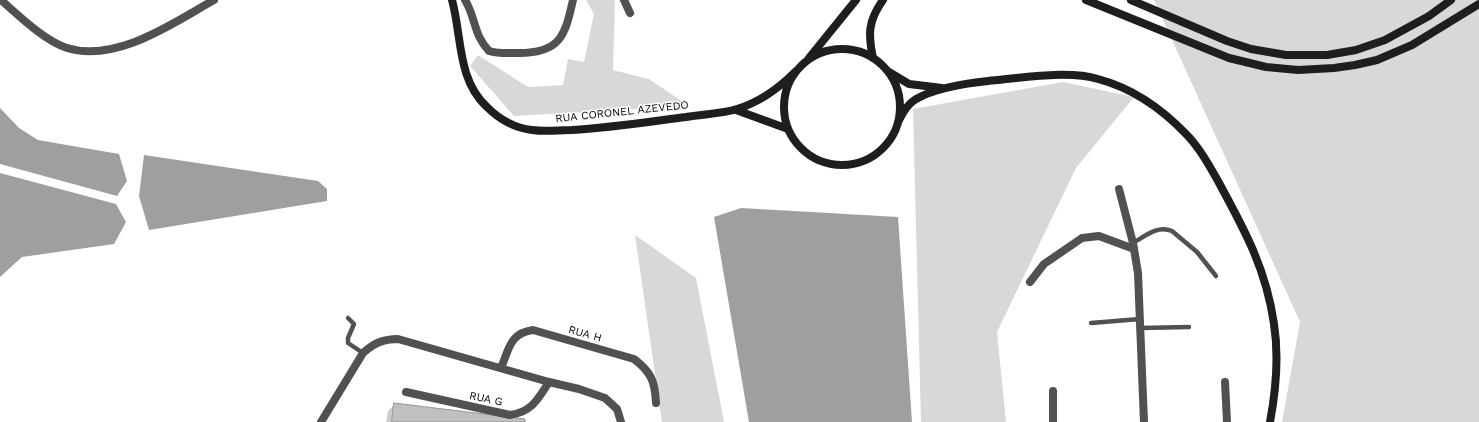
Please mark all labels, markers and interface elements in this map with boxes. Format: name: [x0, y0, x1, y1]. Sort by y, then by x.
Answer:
street label: RUA CORONEL AZEVEDO: [555, 98, 689, 126]
street label: RUA H: [567, 323, 603, 345]
street label: RUA G: [468, 389, 504, 409]

